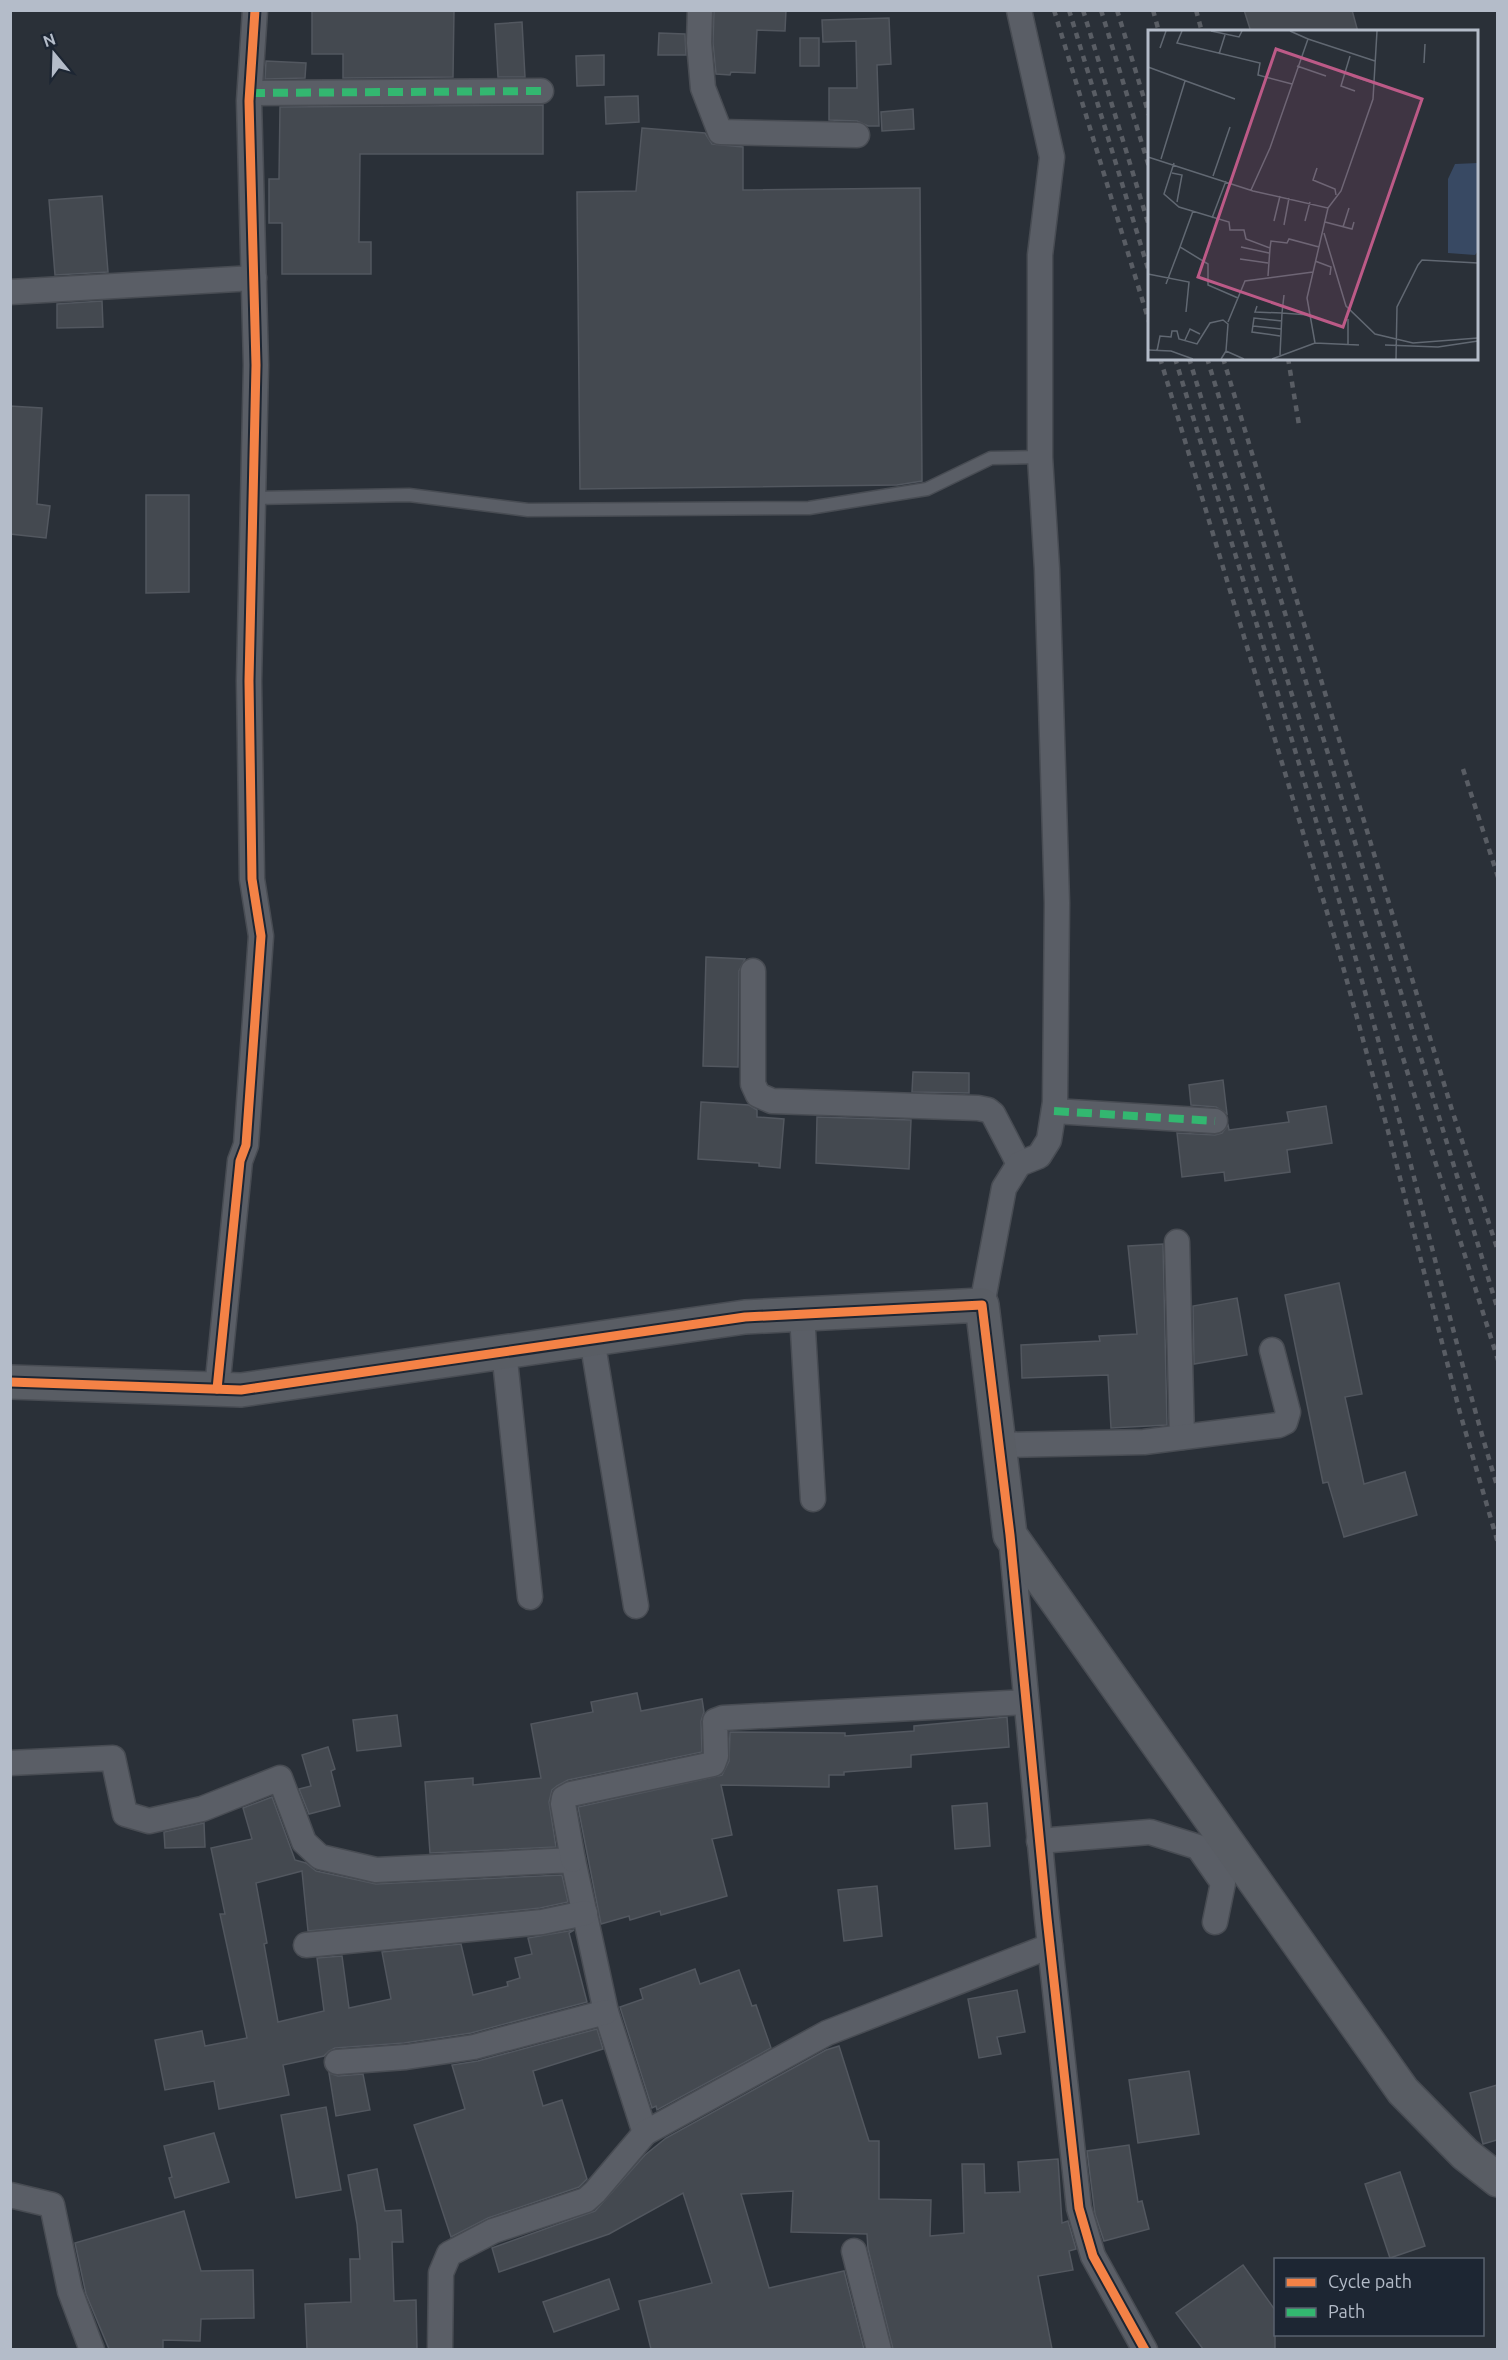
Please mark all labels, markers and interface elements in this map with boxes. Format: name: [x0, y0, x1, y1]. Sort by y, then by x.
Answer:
north arrow: [24, 24, 84, 84]
text: N: [41, 29, 58, 50]
inset map: [1148, 30, 1478, 360]
legend: [1274, 2258, 1484, 2336]
text: Cycle path: [1328, 2271, 1412, 2291]
text: Path: [1328, 2301, 1365, 2321]

